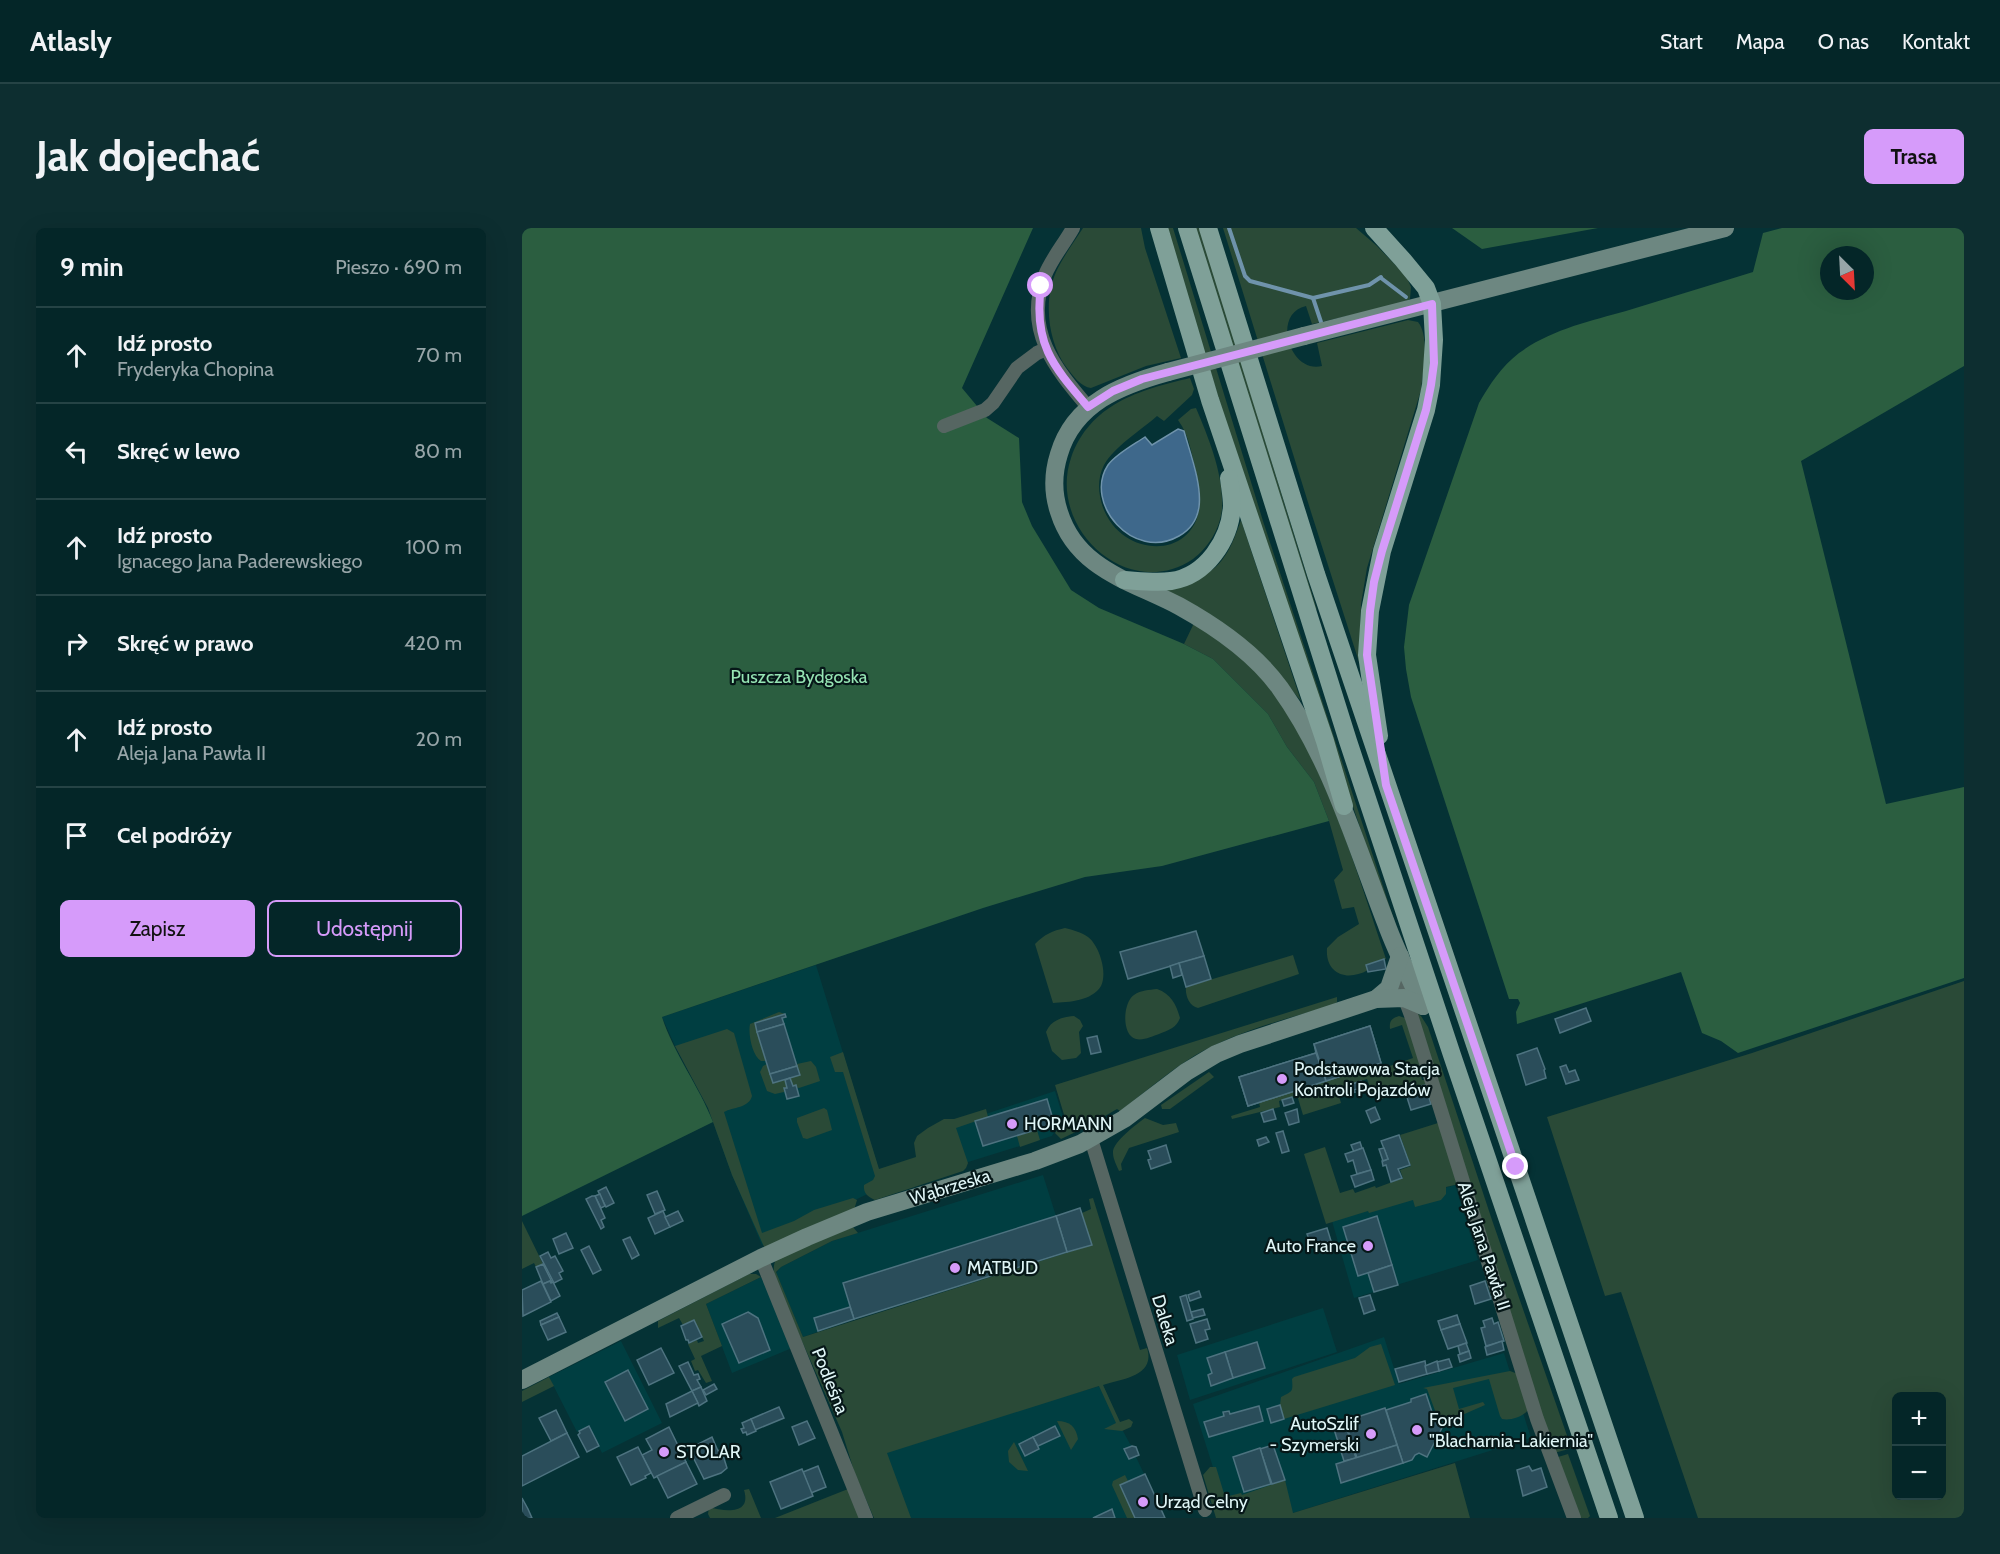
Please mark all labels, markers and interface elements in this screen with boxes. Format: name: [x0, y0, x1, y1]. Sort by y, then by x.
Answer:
text: Atlasly: [30, 24, 112, 58]
text: Start: [1660, 29, 1703, 54]
text: Mapa: [1736, 29, 1785, 54]
text: O nas: [1818, 29, 1869, 54]
text: Kontakt: [1902, 29, 1970, 54]
button: Trasa: [1864, 129, 1964, 184]
text: Jak dojechać: [36, 130, 260, 182]
north arrow: [1820, 246, 1874, 300]
text: 9 min: [60, 251, 124, 283]
text: Pieszo · 690 m: [335, 255, 462, 279]
route start: [1027, 272, 1053, 298]
text: Idź prosto: [117, 330, 212, 357]
icon: ahead: [60, 339, 93, 372]
text: 70 m: [416, 343, 462, 367]
text: Fryderyka Chopina: [117, 357, 274, 381]
icon: left: [60, 435, 93, 468]
text: Skręć w lewo: [117, 438, 240, 465]
text: 80 m: [414, 439, 462, 463]
text: Idź prosto: [117, 522, 212, 549]
icon: ahead: [60, 531, 93, 564]
text: 100 m: [406, 535, 462, 559]
text: Ignacego Jana Paderewskiego: [117, 549, 363, 573]
icon: right: [60, 627, 93, 660]
text: Skręć w prawo: [117, 630, 254, 657]
text: 420 m: [404, 631, 462, 655]
park label: Puszcza Bydgoska: [731, 666, 868, 688]
text: Idź prosto: [117, 714, 212, 741]
icon: ahead: [60, 723, 93, 756]
text: 20 m: [416, 727, 462, 751]
text: Aleja Jana Pawła II: [117, 741, 266, 765]
icon: arrive: [60, 819, 93, 852]
text: Cel podróży: [117, 822, 232, 849]
button: Zapisz: [60, 900, 255, 957]
button: Udostępnij: [267, 900, 462, 957]
place label: Podstawowa Stacja Kontroli Pojazdów: [1294, 1058, 1440, 1101]
marker: Podstawowa Stacja Kontroli Pojazdów: [1275, 1072, 1289, 1086]
place label: HORMANN: [1024, 1113, 1112, 1135]
marker: HORMANN: [1005, 1117, 1019, 1131]
route end: [1502, 1153, 1528, 1179]
street label: Wąbrzeska: [907, 1164, 993, 1210]
street label: Aleja Jana Pawła II: [1453, 1179, 1515, 1313]
place label: Auto France: [1266, 1235, 1356, 1257]
marker: Auto France: [1361, 1239, 1375, 1253]
place label: MATBUD: [967, 1257, 1038, 1279]
marker: MATBUD: [948, 1261, 962, 1275]
street label: Daleka: [1147, 1292, 1183, 1348]
street label: Podleśna: [807, 1345, 853, 1418]
map controls: [1892, 1392, 1946, 1500]
button: +: [1892, 1392, 1946, 1446]
place label: Ford "Blacharnia-Lakiernia": [1429, 1409, 1593, 1452]
place label: AutoSzlif - Szymerski: [1269, 1413, 1359, 1456]
marker: Ford "Blacharnia-Lakiernia": [1410, 1423, 1424, 1437]
marker: AutoSzlif - Szymerski: [1364, 1427, 1378, 1441]
place label: STOLAR: [676, 1441, 741, 1463]
marker: STOLAR: [657, 1445, 671, 1459]
button: −: [1892, 1446, 1946, 1500]
place label: Urząd Celny: [1155, 1491, 1248, 1513]
marker: Urząd Celny: [1136, 1495, 1150, 1509]

